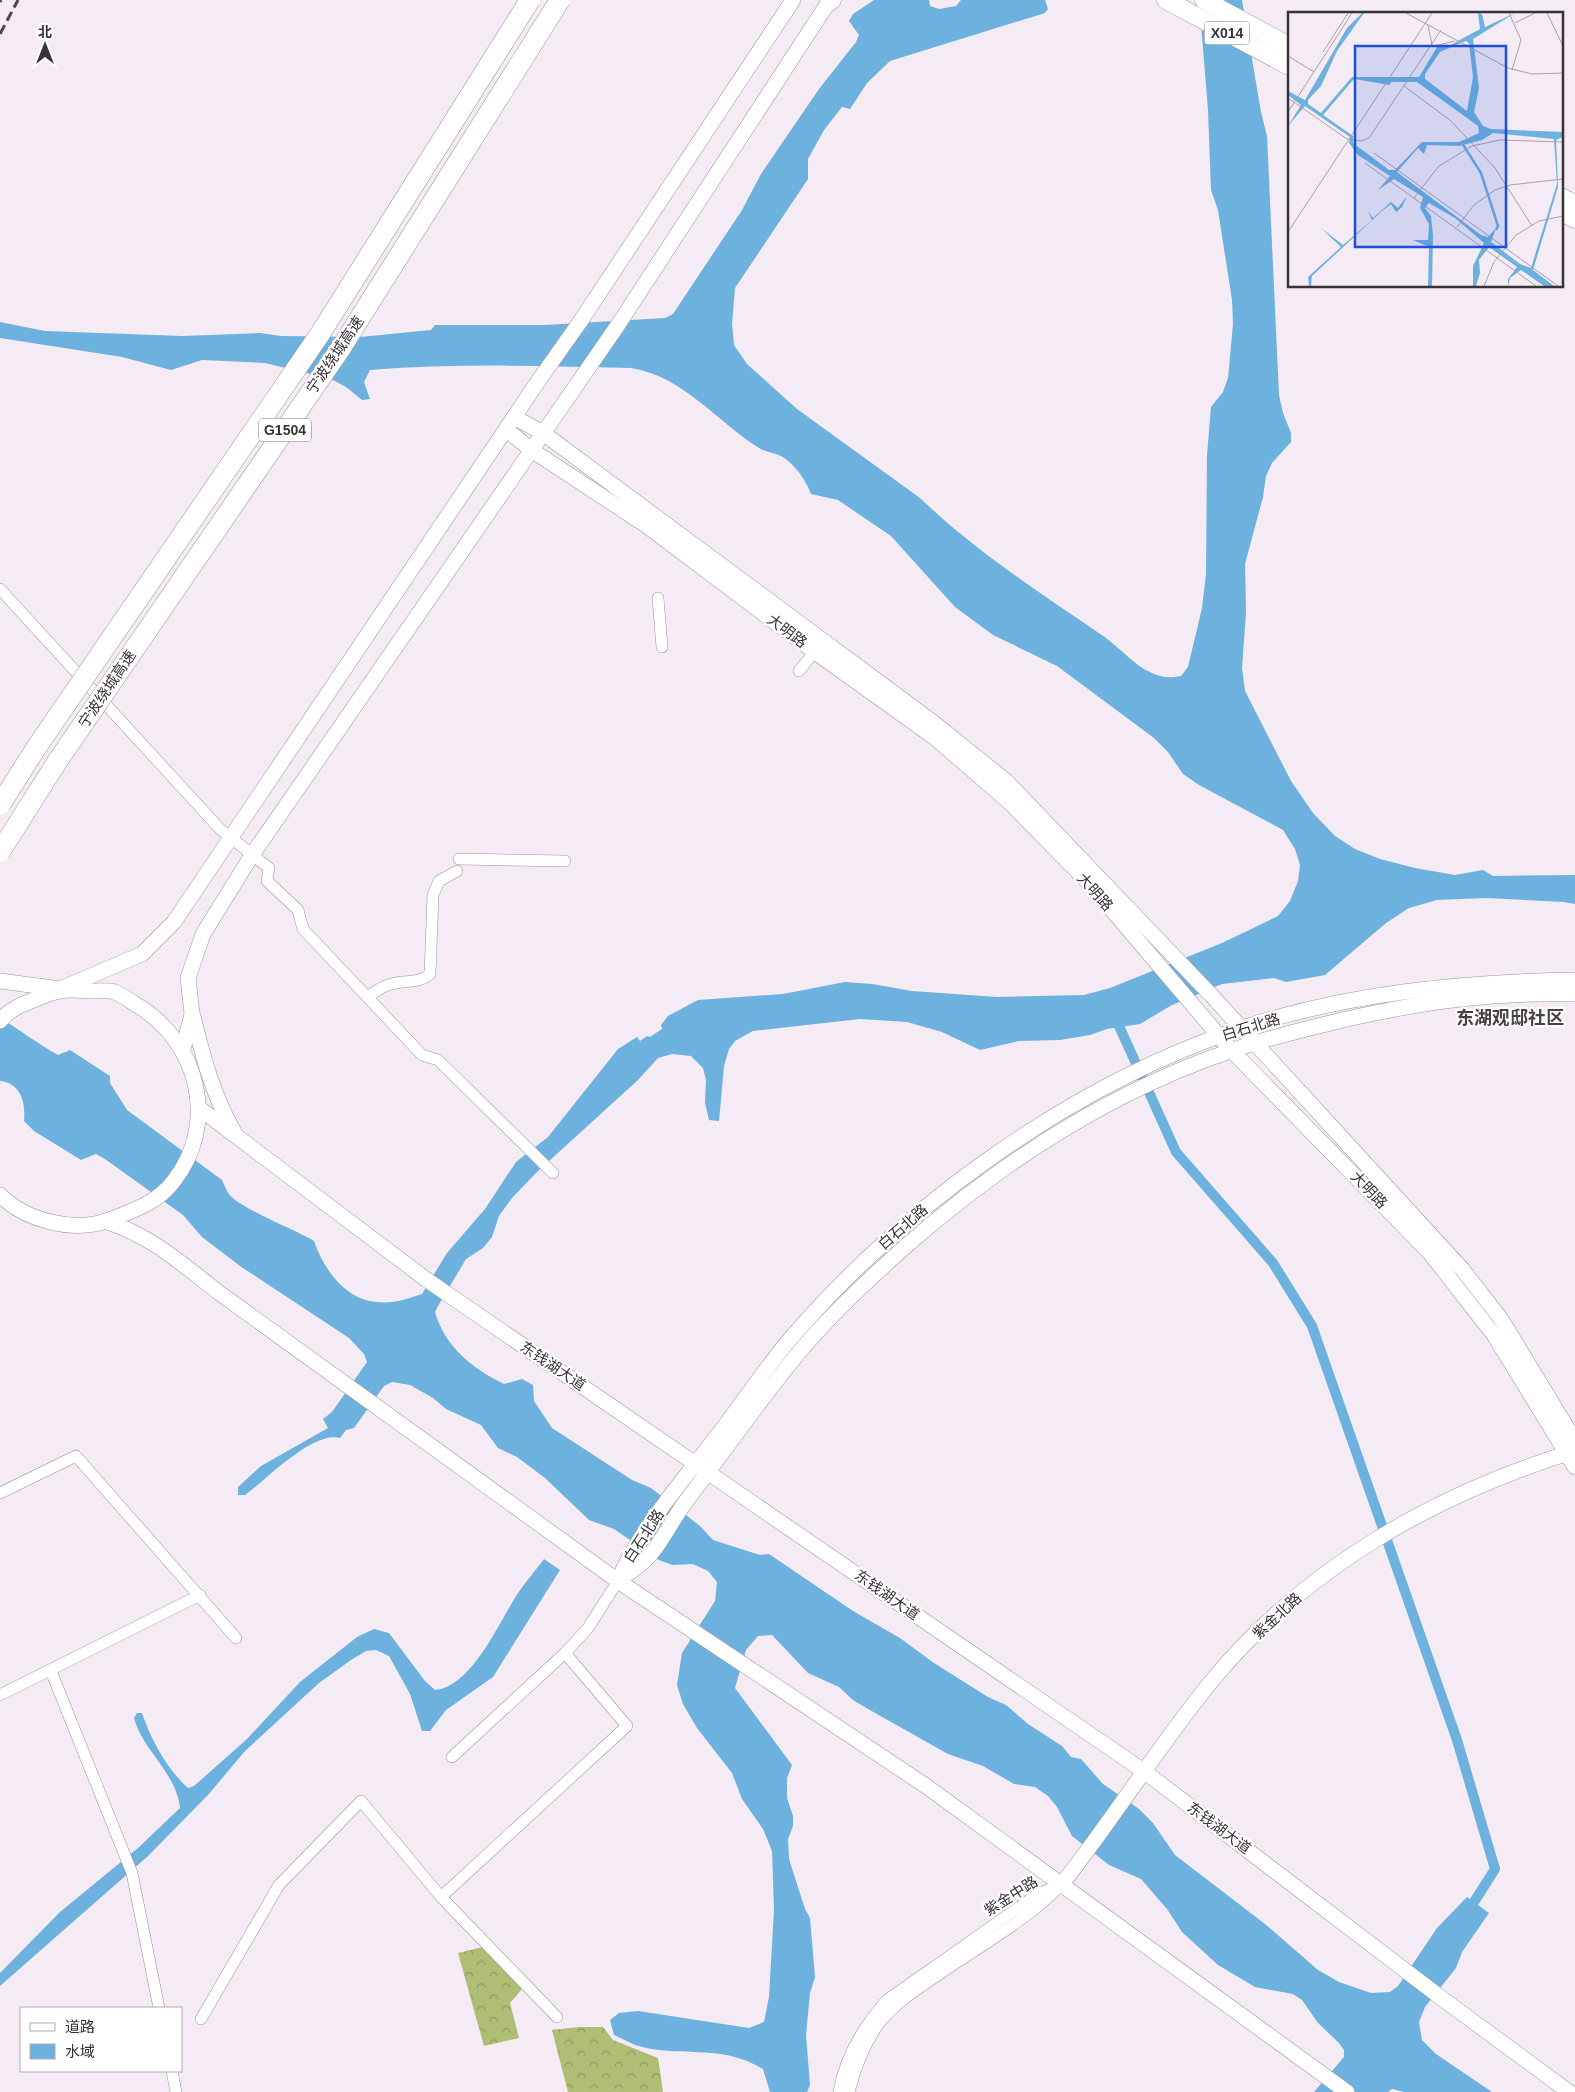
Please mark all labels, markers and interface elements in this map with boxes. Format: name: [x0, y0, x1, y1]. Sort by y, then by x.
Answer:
inset map: [1288, 12, 1562, 288]
north arrow: [20, 20, 70, 70]
road number: X014: [1204, 22, 1250, 44]
text: 北: [38, 24, 52, 40]
street label: 宁波绕城高速: [302, 313, 367, 397]
road number: G1504: [259, 418, 311, 442]
street label: 大明路: [764, 610, 810, 651]
street label: 宁波绕城高速: [74, 647, 139, 731]
street label: 大明路: [1074, 869, 1117, 914]
district label: 东湖观邸社区: [1456, 1008, 1564, 1028]
street label: 白石北路: [1220, 1010, 1282, 1043]
street label: 大明路: [1348, 1168, 1391, 1212]
street label: 白石北路: [874, 1201, 931, 1253]
street label: 东钱湖大道: [517, 1338, 589, 1394]
street label: 白石北路: [620, 1506, 667, 1566]
street label: 东钱湖大道: [852, 1566, 923, 1623]
street label: 紫金北路: [1249, 1589, 1304, 1642]
street label: 东钱湖大道: [1184, 1798, 1254, 1857]
street label: 紫金中路: [981, 1872, 1041, 1919]
legend: [20, 2007, 182, 2072]
text: 道路: [65, 2018, 95, 2035]
text: 水域: [65, 2043, 95, 2060]

